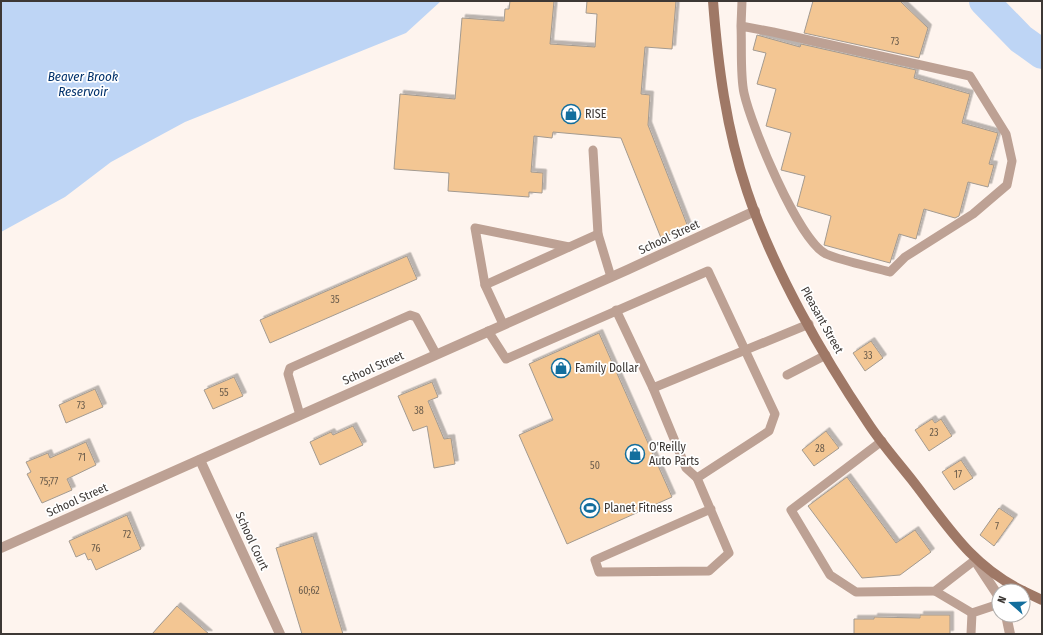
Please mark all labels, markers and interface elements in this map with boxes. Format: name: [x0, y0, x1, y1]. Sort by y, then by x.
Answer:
house number: 73: [891, 36, 900, 48]
water label: Beaver Brook Reservoir: [48, 69, 119, 99]
shop icon: RISE: [560, 103, 582, 125]
place label: RISE: [585, 107, 607, 121]
street label: School Street: [636, 217, 702, 257]
street label: Pleasant Street: [798, 284, 846, 356]
house number: 35: [330, 294, 340, 306]
street label: School Street: [340, 348, 406, 388]
house number: 33: [863, 350, 873, 362]
shop icon: Family Dollar: [550, 357, 572, 379]
place label: Family Dollar: [575, 361, 639, 375]
house number: 55: [219, 387, 229, 399]
house number: 73: [77, 400, 86, 412]
house number: 38: [414, 405, 424, 417]
house number: 23: [930, 427, 939, 439]
place label: O'Reilly Auto Parts: [649, 440, 699, 468]
shop icon: O'Reilly Auto Parts: [624, 443, 646, 465]
house number: 28: [815, 443, 825, 455]
house number: 71: [78, 452, 86, 464]
house number: 50: [590, 460, 600, 472]
house number: 17: [954, 469, 962, 481]
house number: 75;77: [40, 476, 58, 488]
street label: School Street: [44, 480, 110, 520]
sports icon: Planet Fitness: [579, 497, 601, 519]
place label: Planet Fitness: [604, 501, 672, 515]
street label: School Court: [232, 510, 272, 572]
house number: 7: [995, 521, 999, 533]
house number: 72: [123, 529, 132, 541]
house number: 76: [92, 543, 100, 555]
north arrow: [991, 583, 1031, 623]
house number: 60;62: [298, 585, 320, 597]
text: N: [995, 594, 1009, 605]

